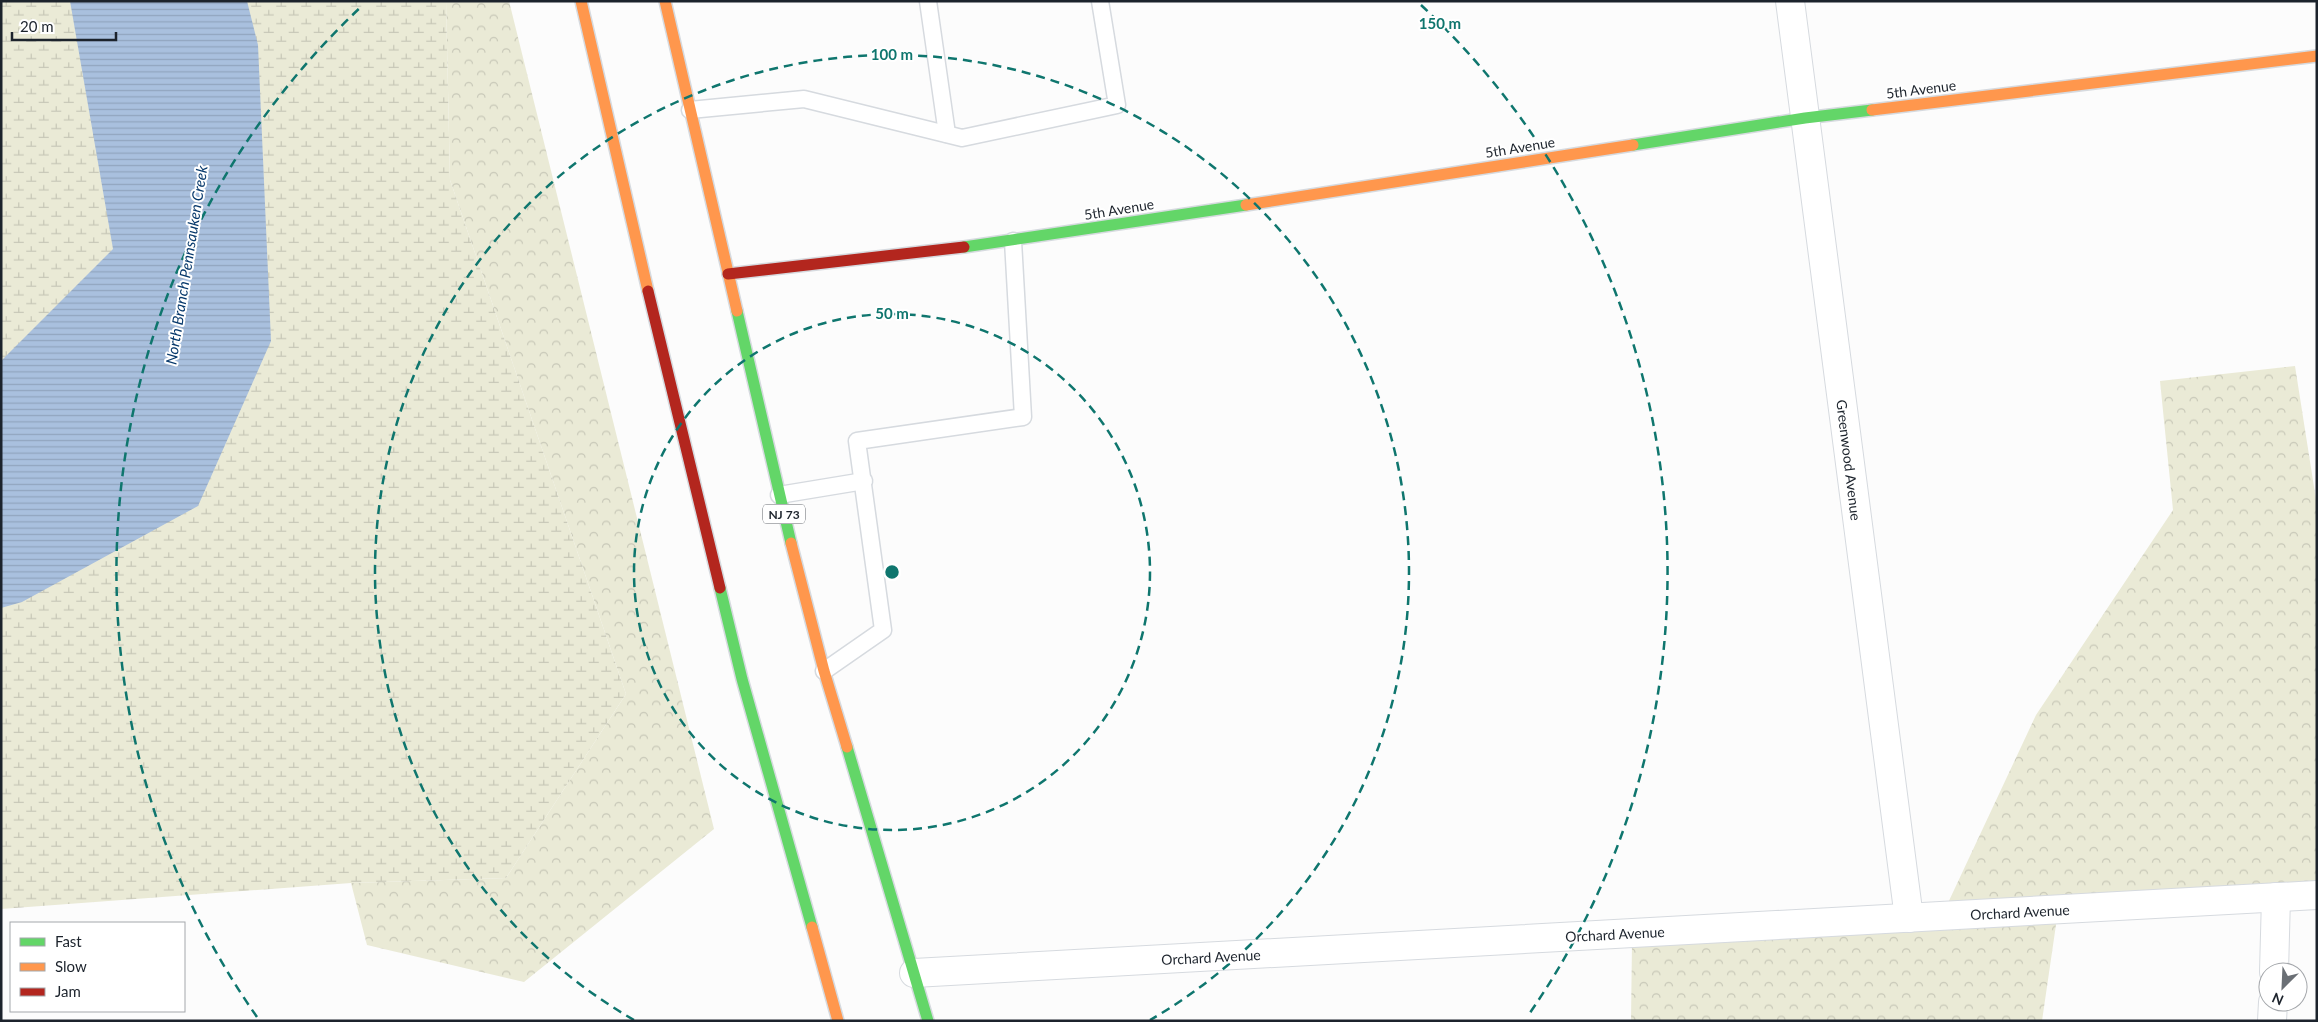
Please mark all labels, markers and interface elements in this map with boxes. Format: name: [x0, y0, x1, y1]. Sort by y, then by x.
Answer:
scale bar: [12, 10, 116, 42]
text: 150 m: [1419, 14, 1461, 32]
text: 20 m: [20, 17, 54, 35]
text: 100 m: [871, 45, 913, 63]
street label: 5th Avenue: [1885, 76, 1957, 102]
street label: 5th Avenue: [1484, 133, 1556, 161]
water label: North Branch Pennsauken Creek: [161, 163, 211, 366]
street label: 5th Avenue: [1083, 195, 1155, 223]
text: 50 m: [875, 304, 909, 322]
street label: Greenwood Avenue: [1833, 399, 1865, 521]
road number: NJ 73: [763, 504, 805, 524]
centre of rings: [883, 563, 901, 581]
street label: Orchard Avenue: [1970, 901, 2070, 923]
legend: [10, 922, 185, 1012]
street label: Orchard Avenue: [1565, 923, 1665, 945]
text: Fast: [55, 932, 82, 950]
street label: Orchard Avenue: [1161, 946, 1261, 968]
text: Slow: [55, 957, 87, 975]
north arrow: [2258, 962, 2308, 1012]
text: Jam: [55, 982, 81, 1000]
text: N: [2269, 989, 2286, 1009]

